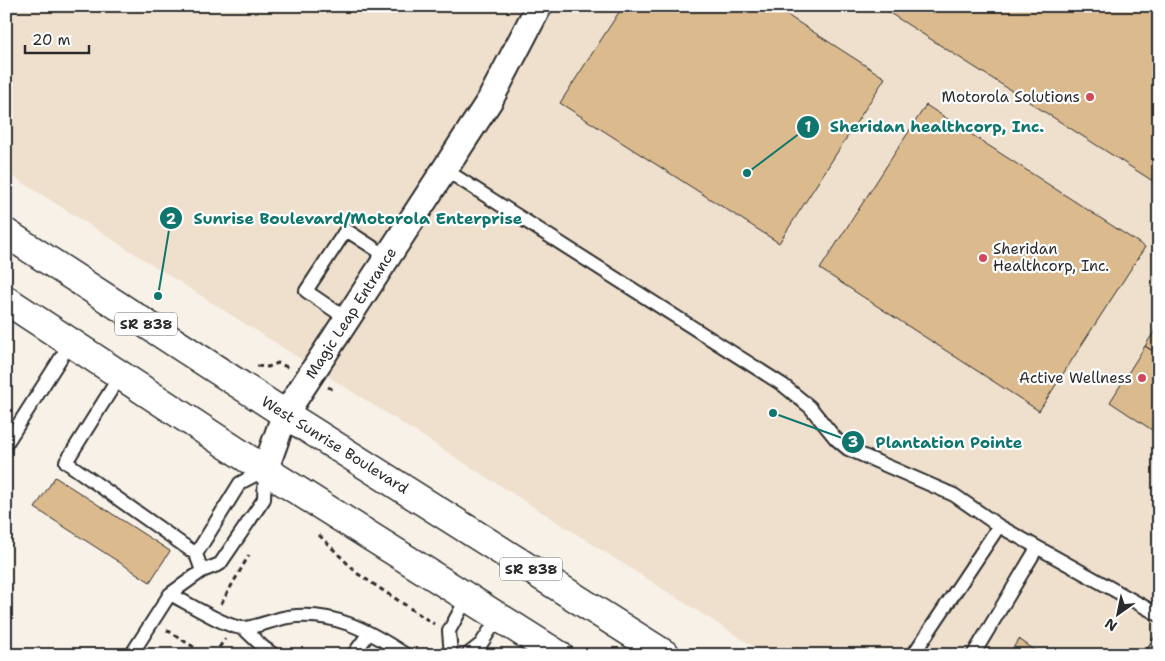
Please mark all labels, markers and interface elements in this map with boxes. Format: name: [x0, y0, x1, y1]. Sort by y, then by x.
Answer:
scale bar: [25, 22, 89, 54]
text: 20 m: [32, 30, 71, 50]
place label: Motorola Solutions: [942, 87, 1080, 107]
marker: Motorola Solutions: [1084, 91, 1096, 103]
callout: Sheridan healthcorp, Inc.: [795, 111, 1055, 142]
text: Sheridan healthcorp, Inc.: [830, 116, 1044, 137]
text: 1: [805, 117, 812, 137]
callout: Sunrise Boulevard/Motorola Enterprise: [159, 203, 533, 234]
text: Sunrise Boulevard/Motorola Enterprise: [194, 208, 523, 229]
text: 2: [166, 209, 177, 229]
place label: Sheridan Healthcorp, Inc.: [993, 239, 1109, 276]
street label: Magic Leap Entrance: [301, 243, 401, 383]
marker: Sheridan Healthcorp, Inc.: [977, 252, 989, 264]
road number: SR 838: [115, 312, 177, 336]
place label: Active Wellness: [1019, 368, 1132, 388]
marker: Active Wellness: [1136, 372, 1148, 384]
street label: West Sunrise Boulevard: [258, 391, 413, 499]
callout: Plantation Pointe: [840, 427, 1032, 458]
text: 3: [848, 432, 858, 452]
text: Plantation Pointe: [876, 432, 1023, 453]
road number: SR 838: [500, 558, 562, 580]
north arrow: [1092, 588, 1142, 638]
text: N: [1101, 614, 1120, 635]

